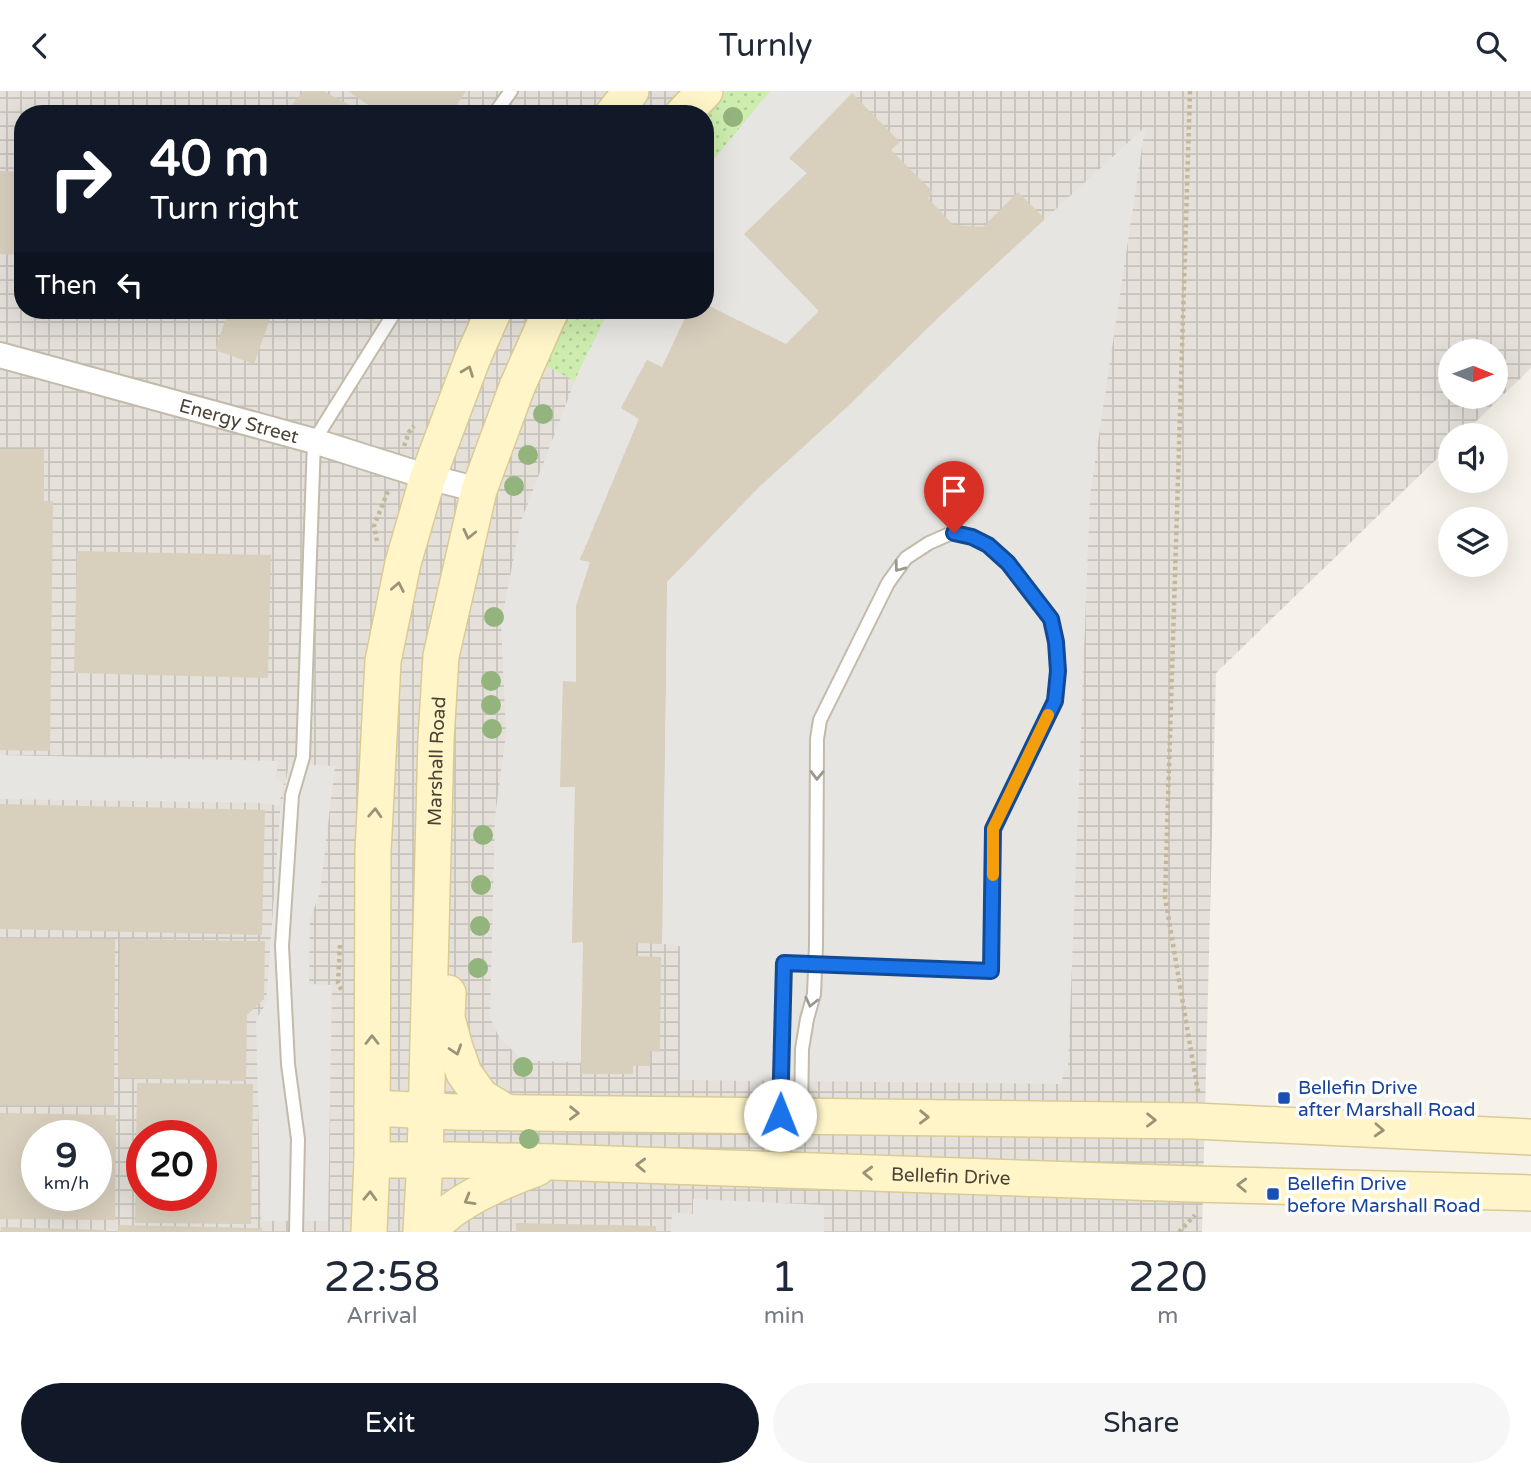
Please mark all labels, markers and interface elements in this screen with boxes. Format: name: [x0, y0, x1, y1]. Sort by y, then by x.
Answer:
icon: back: [21, 27, 59, 65]
text: Turnly: [719, 27, 812, 65]
icon: search: [1472, 27, 1510, 65]
text: 40 m: [150, 130, 269, 189]
icon: right: [35, 133, 126, 224]
text: Turn right: [150, 190, 299, 228]
icon: left: [111, 266, 149, 304]
text: Then: [35, 270, 97, 301]
north arrow: [1438, 339, 1508, 409]
map controls: [1438, 339, 1508, 577]
one-way arrow: [459, 365, 473, 377]
street label: Energy Street: [177, 395, 301, 448]
button: sound: [1438, 423, 1508, 493]
pin: [924, 461, 984, 533]
icon: arrive: [935, 472, 973, 510]
button: layers: [1438, 507, 1508, 577]
one-way arrow: [462, 528, 477, 540]
one-way arrow: [895, 559, 907, 572]
one-way arrow: [390, 581, 405, 593]
street label: Marshall Road: [424, 696, 451, 826]
one-way arrow: [809, 770, 825, 781]
one-way arrow: [367, 807, 382, 818]
one-way arrow: [805, 996, 819, 1008]
one-way arrow: [364, 1034, 380, 1045]
one-way arrow: [448, 1043, 462, 1055]
place label: Bellefin Drive after Marshall Road: [1298, 1077, 1475, 1121]
position arrow: [743, 1078, 817, 1152]
marker: Bellefin Drive after Marshall Road: [1276, 1090, 1292, 1106]
one-way arrow: [569, 1105, 580, 1121]
one-way arrow: [919, 1110, 930, 1125]
one-way arrow: [1147, 1112, 1157, 1128]
speed limit sign: 20: [126, 1120, 217, 1211]
one-way arrow: [1373, 1122, 1384, 1137]
text: 9: [56, 1135, 77, 1177]
one-way arrow: [635, 1157, 645, 1173]
street label: Bellefin Drive: [891, 1164, 1011, 1190]
one-way arrow: [862, 1165, 873, 1180]
text: km/h: [44, 1172, 89, 1194]
place label: Bellefin Drive before Marshall Road: [1287, 1173, 1481, 1217]
one-way arrow: [1237, 1178, 1248, 1193]
marker: Bellefin Drive before Marshall Road: [1265, 1186, 1281, 1202]
one-way arrow: [363, 1190, 378, 1201]
one-way arrow: [464, 1192, 477, 1205]
text: 22:58: [324, 1252, 440, 1303]
text: 1: [771, 1252, 797, 1303]
text: 220: [1128, 1252, 1207, 1303]
text: Arrival: [346, 1302, 417, 1330]
text: min: [764, 1302, 805, 1330]
text: m: [1157, 1302, 1178, 1330]
button: Exit: [21, 1383, 759, 1463]
button: Share: [773, 1383, 1510, 1463]

